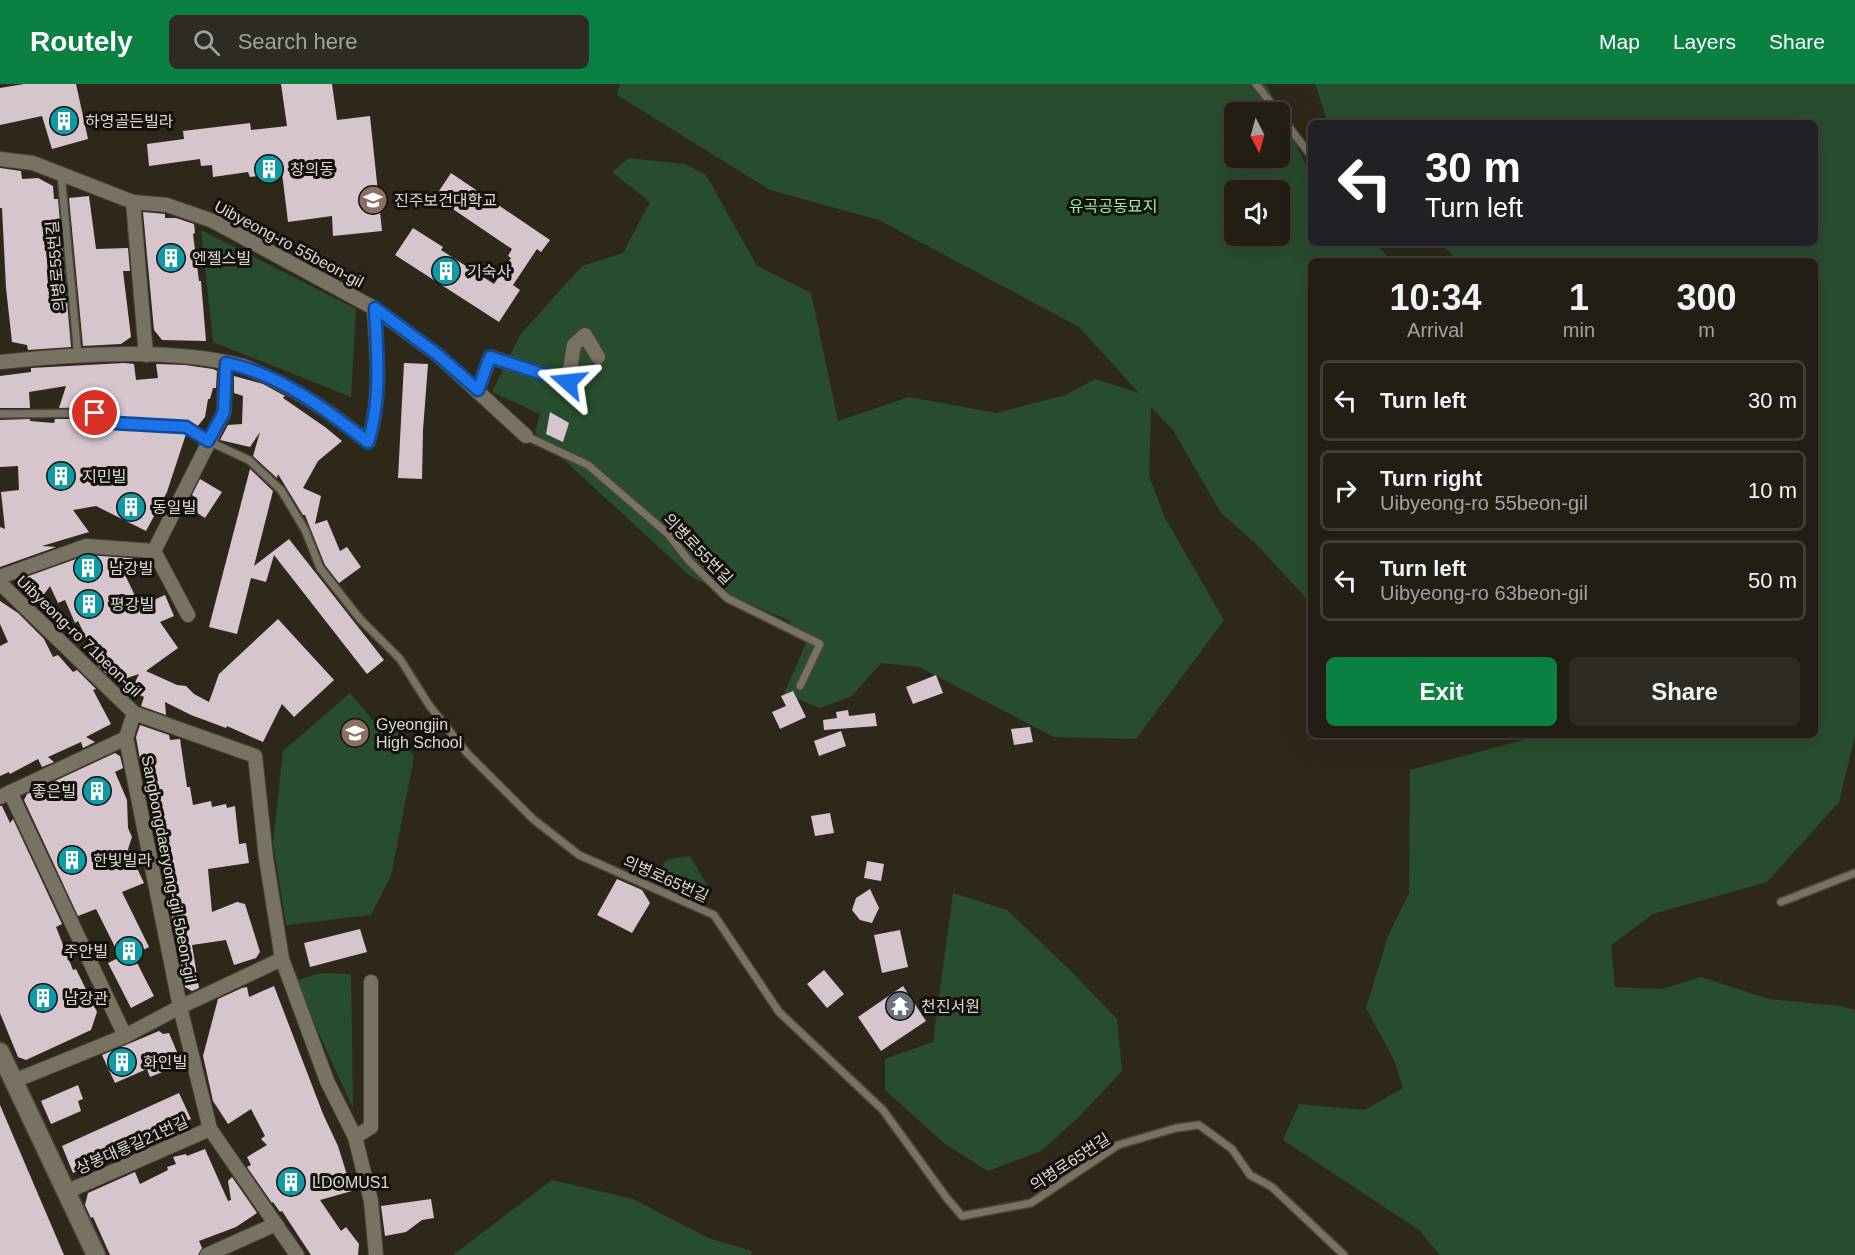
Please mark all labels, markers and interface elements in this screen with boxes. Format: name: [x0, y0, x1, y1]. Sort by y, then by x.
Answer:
search box: [169, 15, 589, 69]
text: Routely: [30, 26, 133, 57]
icon: search: [190, 26, 223, 59]
text: Search here: [238, 29, 358, 54]
text: Map: [1599, 30, 1640, 53]
text: Layers: [1673, 30, 1736, 53]
text: Share: [1769, 30, 1825, 53]
north arrow: [1224, 102, 1290, 168]
map controls: [1224, 102, 1290, 246]
building icon: 하영골든빌라: [48, 105, 80, 137]
place label: 하영골든빌라: [85, 113, 174, 130]
icon: left: [1326, 144, 1404, 222]
text: 30 m: [1425, 144, 1521, 191]
building icon: 창의동: [253, 153, 285, 185]
place label: 창의동: [290, 161, 334, 178]
button: sound: [1224, 180, 1290, 246]
school or university icon: 진주보건대학교: [357, 184, 389, 216]
place label: 진주보건대학교: [394, 192, 497, 209]
text: Turn left: [1425, 193, 1523, 223]
street label: Uibyeong-ro 55beon-gil: [212, 197, 366, 291]
park label: 유곡공동묘지: [1069, 198, 1157, 215]
street label: 의병로55번길: [44, 220, 68, 312]
building icon: 엔젤스빌: [155, 242, 187, 274]
place label: 엔젤스빌: [192, 250, 251, 267]
building icon: 기숙사: [430, 255, 462, 287]
place label: 기숙사: [467, 263, 511, 280]
text: 10:34: [1389, 277, 1481, 318]
text: 1: [1569, 277, 1589, 318]
text: 300: [1676, 277, 1737, 318]
text: Arrival: [1407, 319, 1464, 341]
text: min: [1563, 319, 1595, 341]
text: m: [1698, 319, 1715, 341]
position arrow: [536, 350, 600, 414]
icon: left: [1329, 384, 1362, 417]
pin: [69, 387, 120, 438]
text: Turn left: [1380, 388, 1466, 413]
text: 30 m: [1748, 388, 1797, 413]
icon: arrive: [78, 396, 111, 429]
building icon: 지민빌: [45, 460, 77, 492]
text: Turn right: [1380, 466, 1482, 491]
place label: 지민빌: [82, 468, 126, 485]
icon: right: [1329, 474, 1362, 507]
text: 10 m: [1748, 478, 1797, 503]
building icon: 동일빌: [115, 491, 147, 523]
text: Uibyeong-ro 55beon-gil: [1380, 492, 1588, 514]
place label: 동일빌: [152, 499, 196, 516]
street label: 의병로55번길: [660, 510, 736, 588]
building icon: 남강빌: [72, 552, 104, 584]
text: Turn left: [1380, 556, 1466, 581]
place label: 남강빌: [109, 560, 153, 577]
icon: left: [1329, 564, 1362, 597]
text: 50 m: [1748, 568, 1797, 593]
street label: Uibyeong-ro 71beon-gil: [13, 572, 145, 700]
text: Uibyeong-ro 63beon-gil: [1380, 582, 1588, 604]
building icon: 평강빌: [73, 588, 105, 620]
place label: 평강빌: [110, 596, 154, 613]
button: Exit: [1326, 657, 1557, 726]
button: Share: [1569, 657, 1800, 726]
place label: Gyeongjin High School: [376, 716, 462, 751]
school or university icon: Gyeongjin High School: [339, 717, 371, 749]
street label: Sangbongdaeryong-gil 5beon-gil: [139, 754, 199, 984]
building icon: 좋은빌: [81, 775, 113, 807]
place label: 좋은빌: [32, 783, 76, 800]
building icon: 한빛빌라: [56, 844, 88, 876]
place label: 한빛빌라: [93, 852, 152, 869]
street label: 의병로65번길: [621, 853, 711, 905]
building icon: 주안빌: [113, 935, 145, 967]
place label: 주안빌: [64, 943, 108, 960]
building icon: 남강관: [27, 982, 59, 1014]
place label: 남강관: [64, 990, 108, 1007]
temple icon: 천진서원: [884, 990, 916, 1022]
place label: 천진서원: [921, 998, 980, 1015]
building icon: 화인빌: [106, 1046, 138, 1078]
place label: 화인빌: [143, 1054, 187, 1071]
street label: 상봉대룡길21번길: [73, 1113, 191, 1177]
street label: 의병로65번길: [1027, 1130, 1113, 1194]
building icon: LDOMUS1: [275, 1166, 307, 1198]
place label: LDOMUS1: [312, 1174, 389, 1191]

